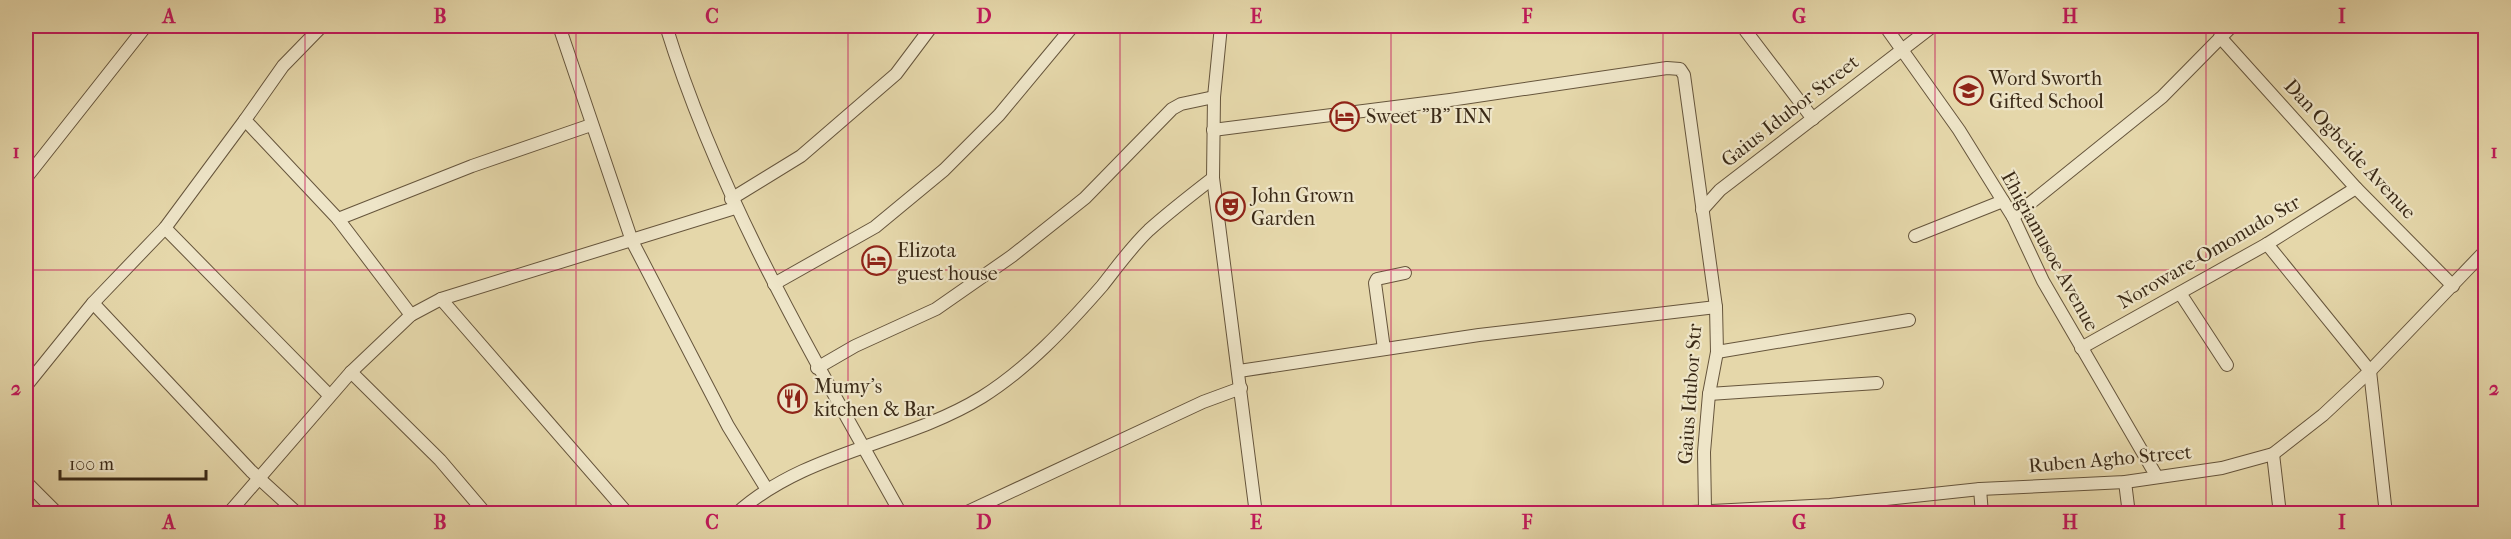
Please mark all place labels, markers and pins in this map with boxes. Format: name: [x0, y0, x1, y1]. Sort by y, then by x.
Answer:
place label: Word Sworth Gifted School: [1988, 67, 2104, 113]
school or university icon: Word Sworth Gifted School: [1952, 74, 1984, 106]
hotel icon: Sweet "B" INN: [1329, 100, 1361, 132]
place label: Sweet "B" INN: [1366, 105, 1493, 128]
place label: John Grown Garden: [1249, 184, 1354, 230]
theatre icon: John Grown Garden: [1214, 190, 1246, 222]
place label: Elizota guest house: [897, 239, 998, 285]
hotel icon: Elizota guest house: [860, 245, 892, 277]
place label: Mumy's kitchen & Bar: [814, 375, 935, 421]
restaurant icon: Mumy's kitchen & Bar: [777, 382, 809, 414]

